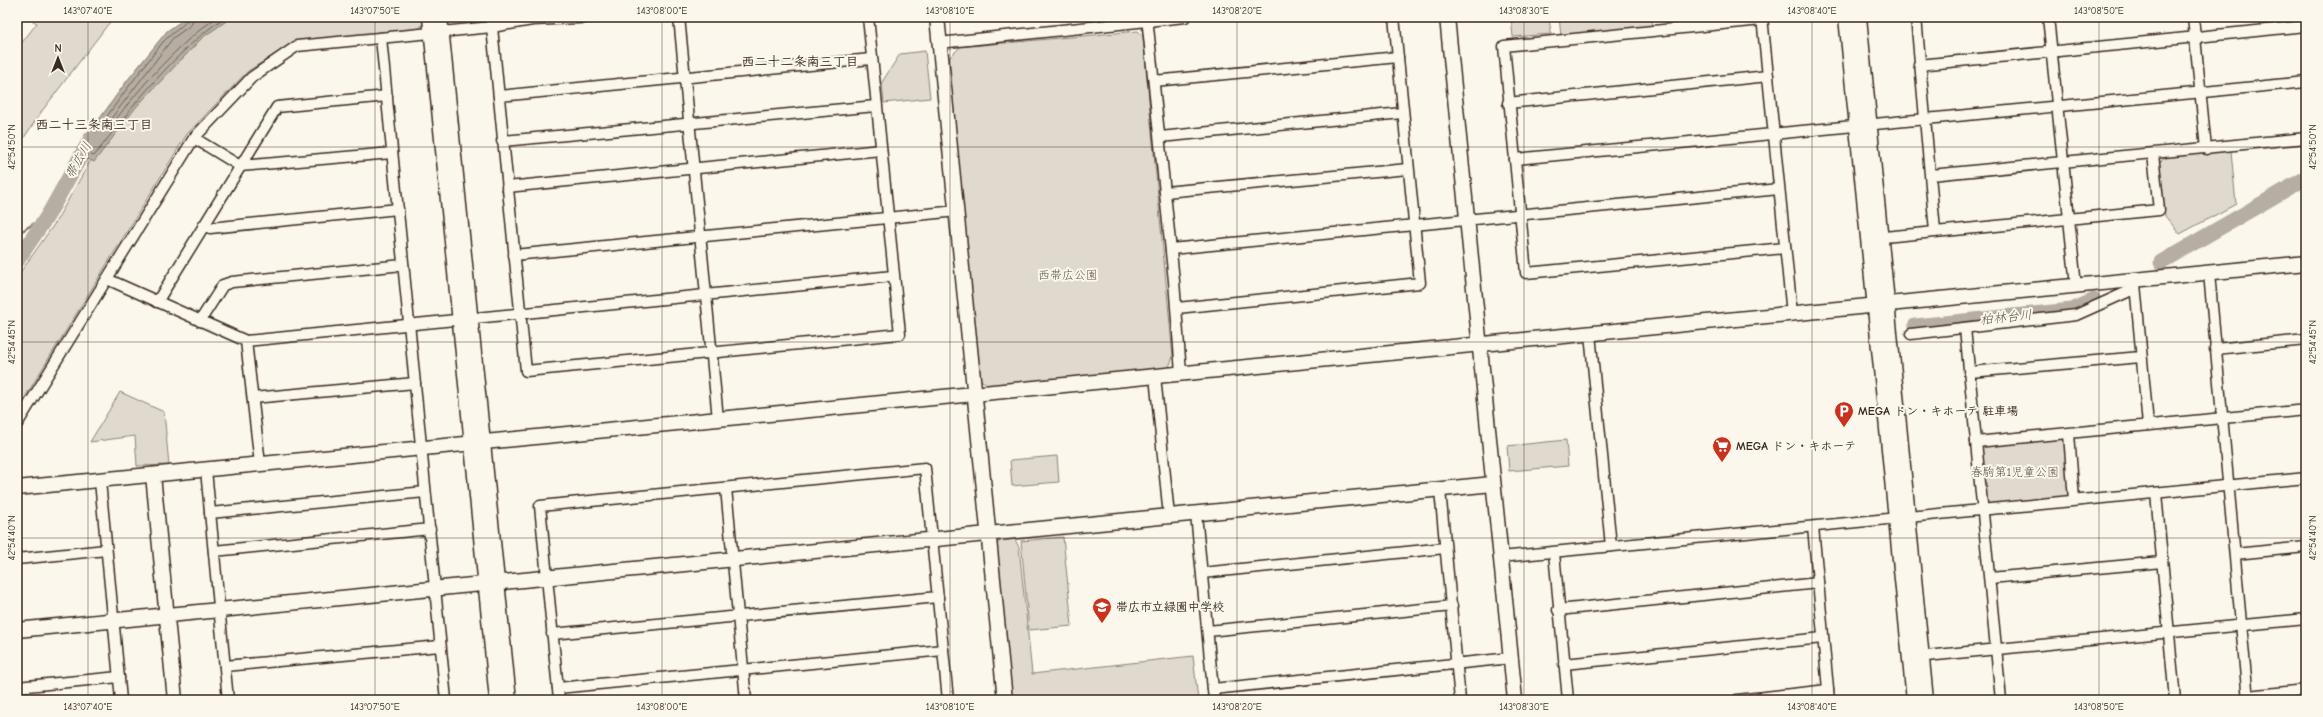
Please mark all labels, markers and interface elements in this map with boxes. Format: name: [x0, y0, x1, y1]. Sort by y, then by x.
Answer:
text: 143°07'40"E: [64, 5, 112, 17]
text: 143°07'50"E: [350, 5, 400, 17]
text: 143°08'00"E: [637, 5, 687, 17]
text: 143°08'10"E: [926, 5, 974, 17]
text: 143°08'20"E: [1212, 5, 1262, 17]
text: 143°08'30"E: [1499, 5, 1549, 17]
text: 143°08'40"E: [1787, 5, 1837, 17]
text: 143°08'50"E: [2074, 5, 2124, 17]
north arrow: [38, 38, 78, 78]
text: N: [54, 42, 62, 55]
district label: 西二十二条南三丁目: [741, 54, 859, 69]
district label: 西二十三条南三丁目: [35, 117, 153, 132]
text: 42°54'50"N: [6, 124, 18, 170]
text: 42°54'50"N: [2307, 124, 2319, 170]
water label: 帯広川: [62, 139, 94, 181]
park label: 西帯広公園: [1038, 268, 1098, 282]
water label: 柏林台川: [1979, 307, 2033, 327]
text: 42°54'45"N: [6, 320, 18, 364]
text: 42°54'45"N: [2307, 320, 2319, 364]
parking icon: MEGA ドン・キホーテ 駐車場: [1833, 400, 1855, 428]
place label: MEGA ドン・キホーテ 駐車場: [1858, 404, 2018, 418]
supermarket icon: MEGA ドン・キホーテ: [1711, 435, 1733, 463]
place label: MEGA ドン・キホーテ: [1736, 439, 1856, 453]
park label: 春駒第1児童公園: [1971, 465, 2059, 479]
text: 42°54'40"N: [6, 515, 18, 561]
text: 42°54'40"N: [2307, 515, 2319, 561]
school or university icon: 帯広市立緑園中学校: [1091, 596, 1113, 624]
place label: 帯広市立緑園中学校: [1116, 600, 1224, 614]
text: 143°07'40"E: [64, 701, 112, 713]
text: 143°07'50"E: [350, 701, 400, 713]
text: 143°08'00"E: [637, 701, 687, 713]
text: 143°08'10"E: [926, 701, 974, 713]
text: 143°08'20"E: [1212, 701, 1262, 713]
text: 143°08'30"E: [1499, 701, 1549, 713]
text: 143°08'40"E: [1787, 701, 1837, 713]
text: 143°08'50"E: [2074, 701, 2124, 713]

